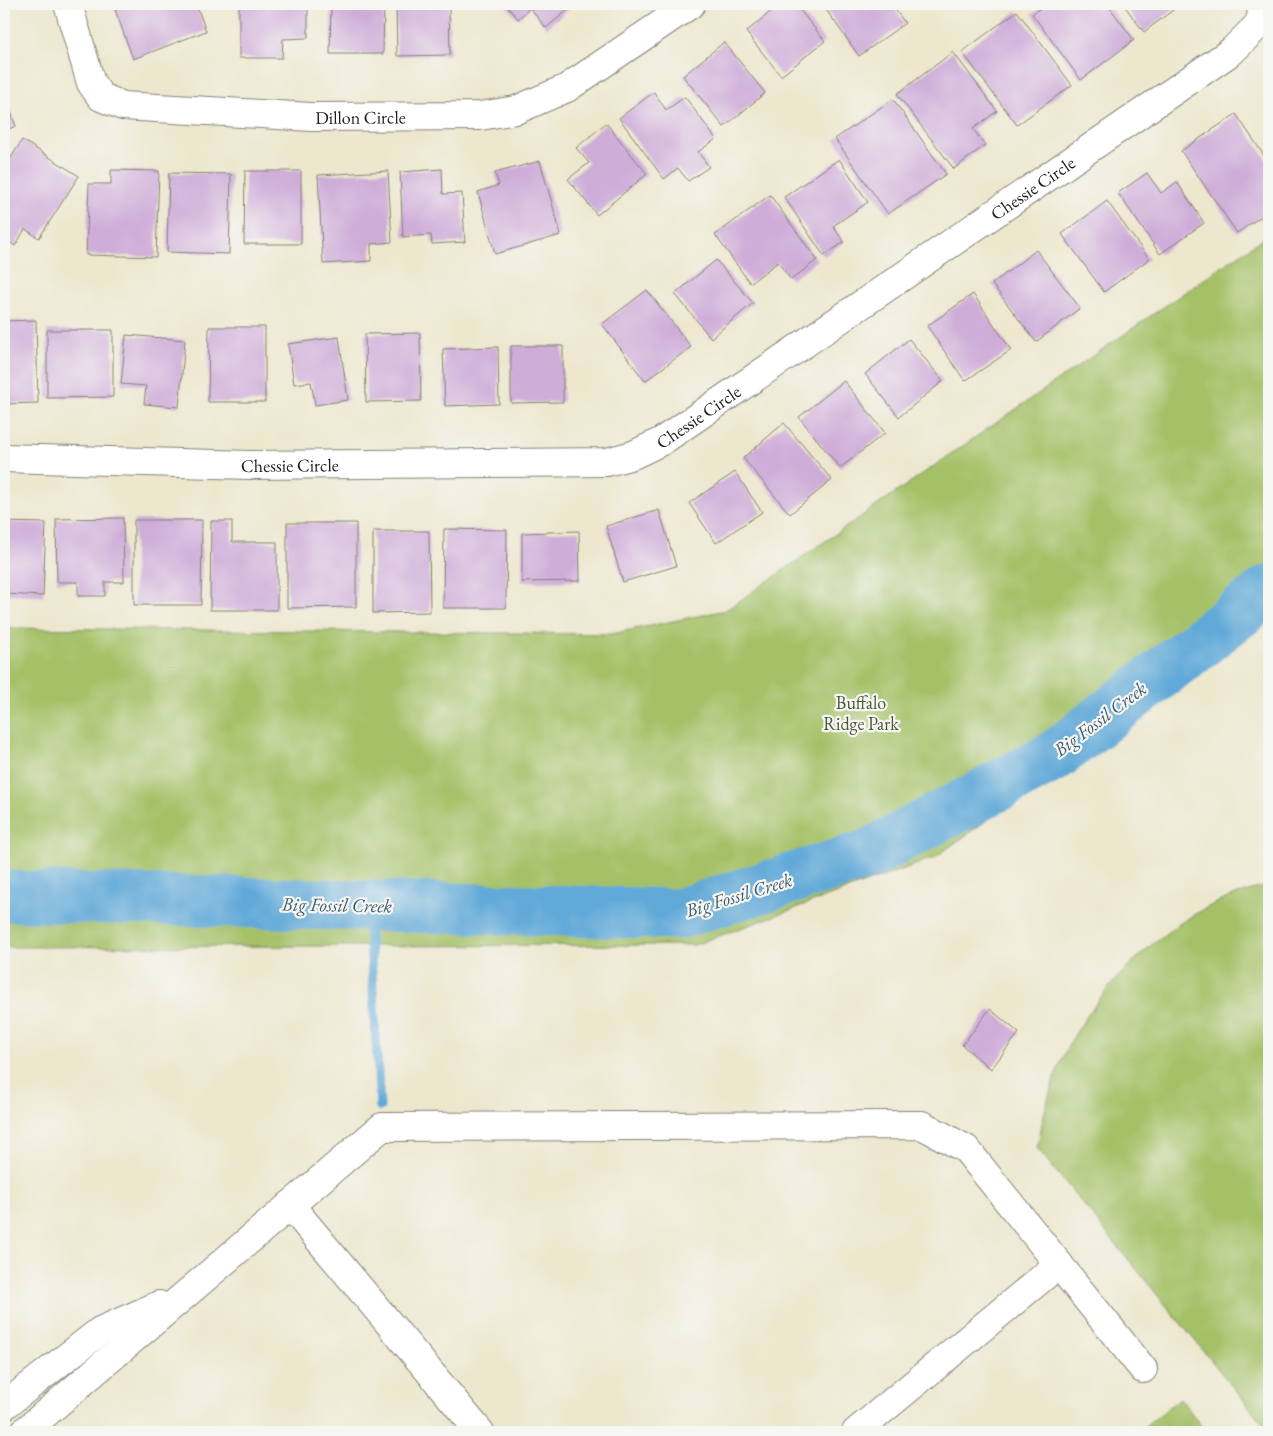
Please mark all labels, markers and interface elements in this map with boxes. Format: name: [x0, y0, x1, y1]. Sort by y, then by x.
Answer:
street label: Dillon Circle: [315, 105, 406, 128]
street label: Chessie Circle: [986, 151, 1079, 225]
street label: Chessie Circle: [651, 379, 745, 453]
street label: Chessie Circle: [241, 453, 339, 477]
water label: Big Fossil Creek: [1048, 676, 1152, 763]
park label: Buffalo Ridge Park: [823, 691, 899, 735]
water label: Big Fossil Creek: [682, 867, 796, 923]
water label: Big Fossil Creek: [281, 892, 393, 918]

